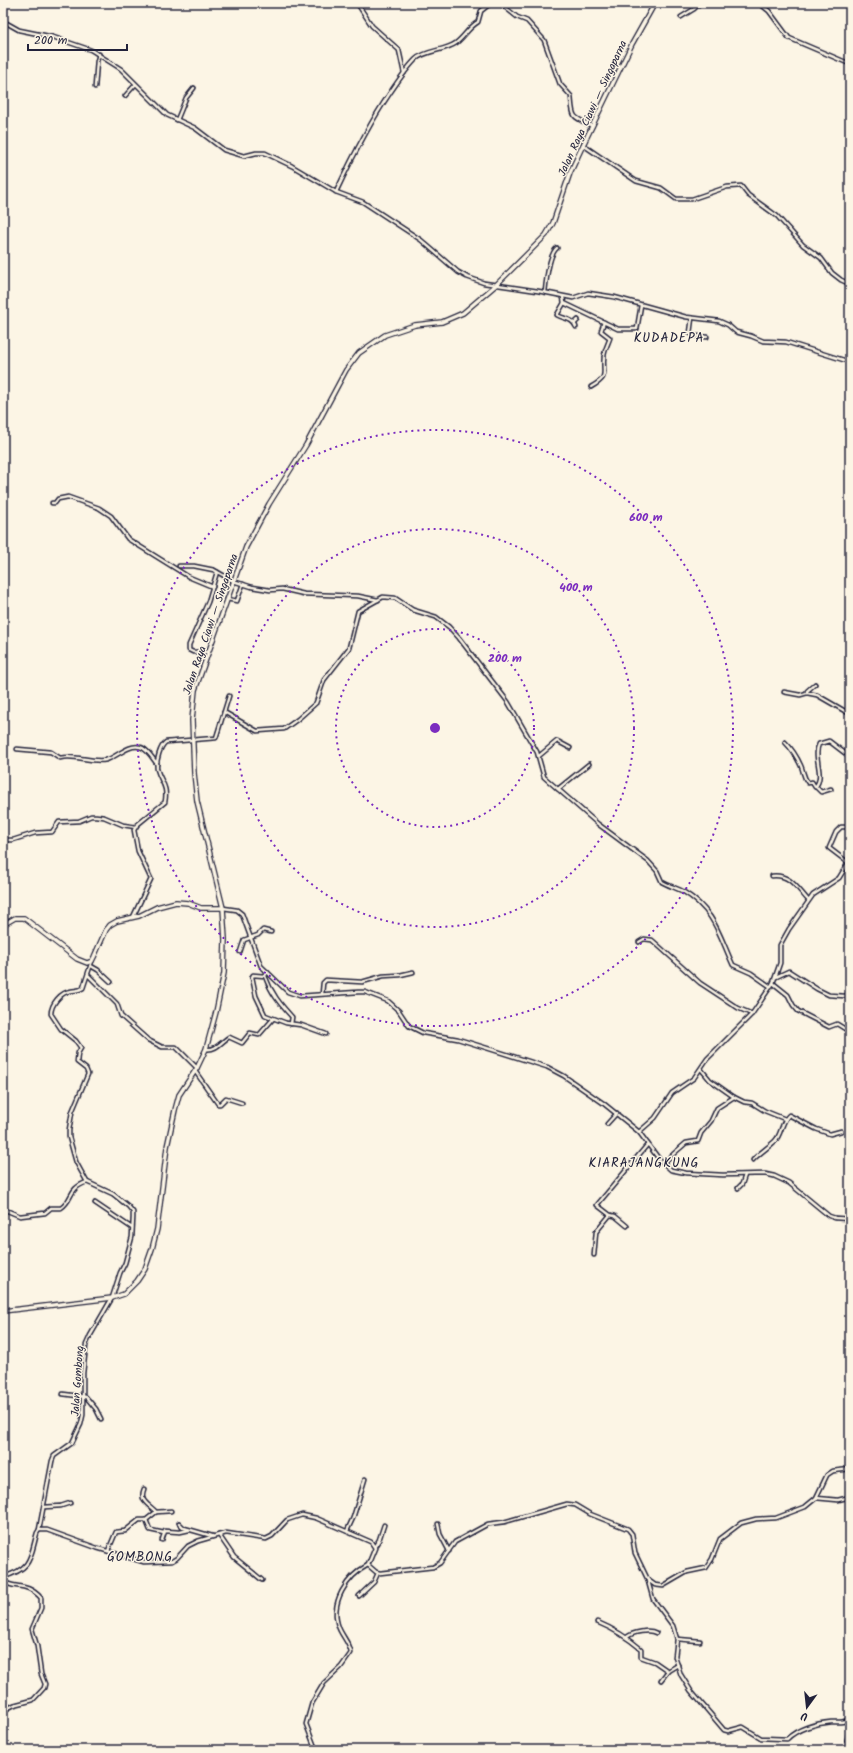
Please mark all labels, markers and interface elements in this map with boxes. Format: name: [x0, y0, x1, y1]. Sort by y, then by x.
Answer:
scale bar: [28, 26, 127, 52]
text: 200 m: [34, 31, 68, 50]
street label: Jalan Raya Ciawi — Singaparna: [554, 38, 632, 179]
district label: KUDADEPA: [634, 328, 704, 349]
text: 600 m: [629, 508, 663, 527]
street label: Jalan Raya Ciawi — Singaparna: [178, 552, 244, 697]
text: 400 m: [559, 578, 593, 597]
text: 200 m: [488, 649, 522, 668]
centre of rings: [428, 721, 442, 735]
district label: KIARAJANGKUNG: [588, 1153, 700, 1174]
street label: Jalan Gombong: [67, 1345, 89, 1417]
district label: GOMBONG: [107, 1547, 173, 1568]
north arrow: [787, 1687, 827, 1727]
text: U: [799, 1706, 810, 1725]

